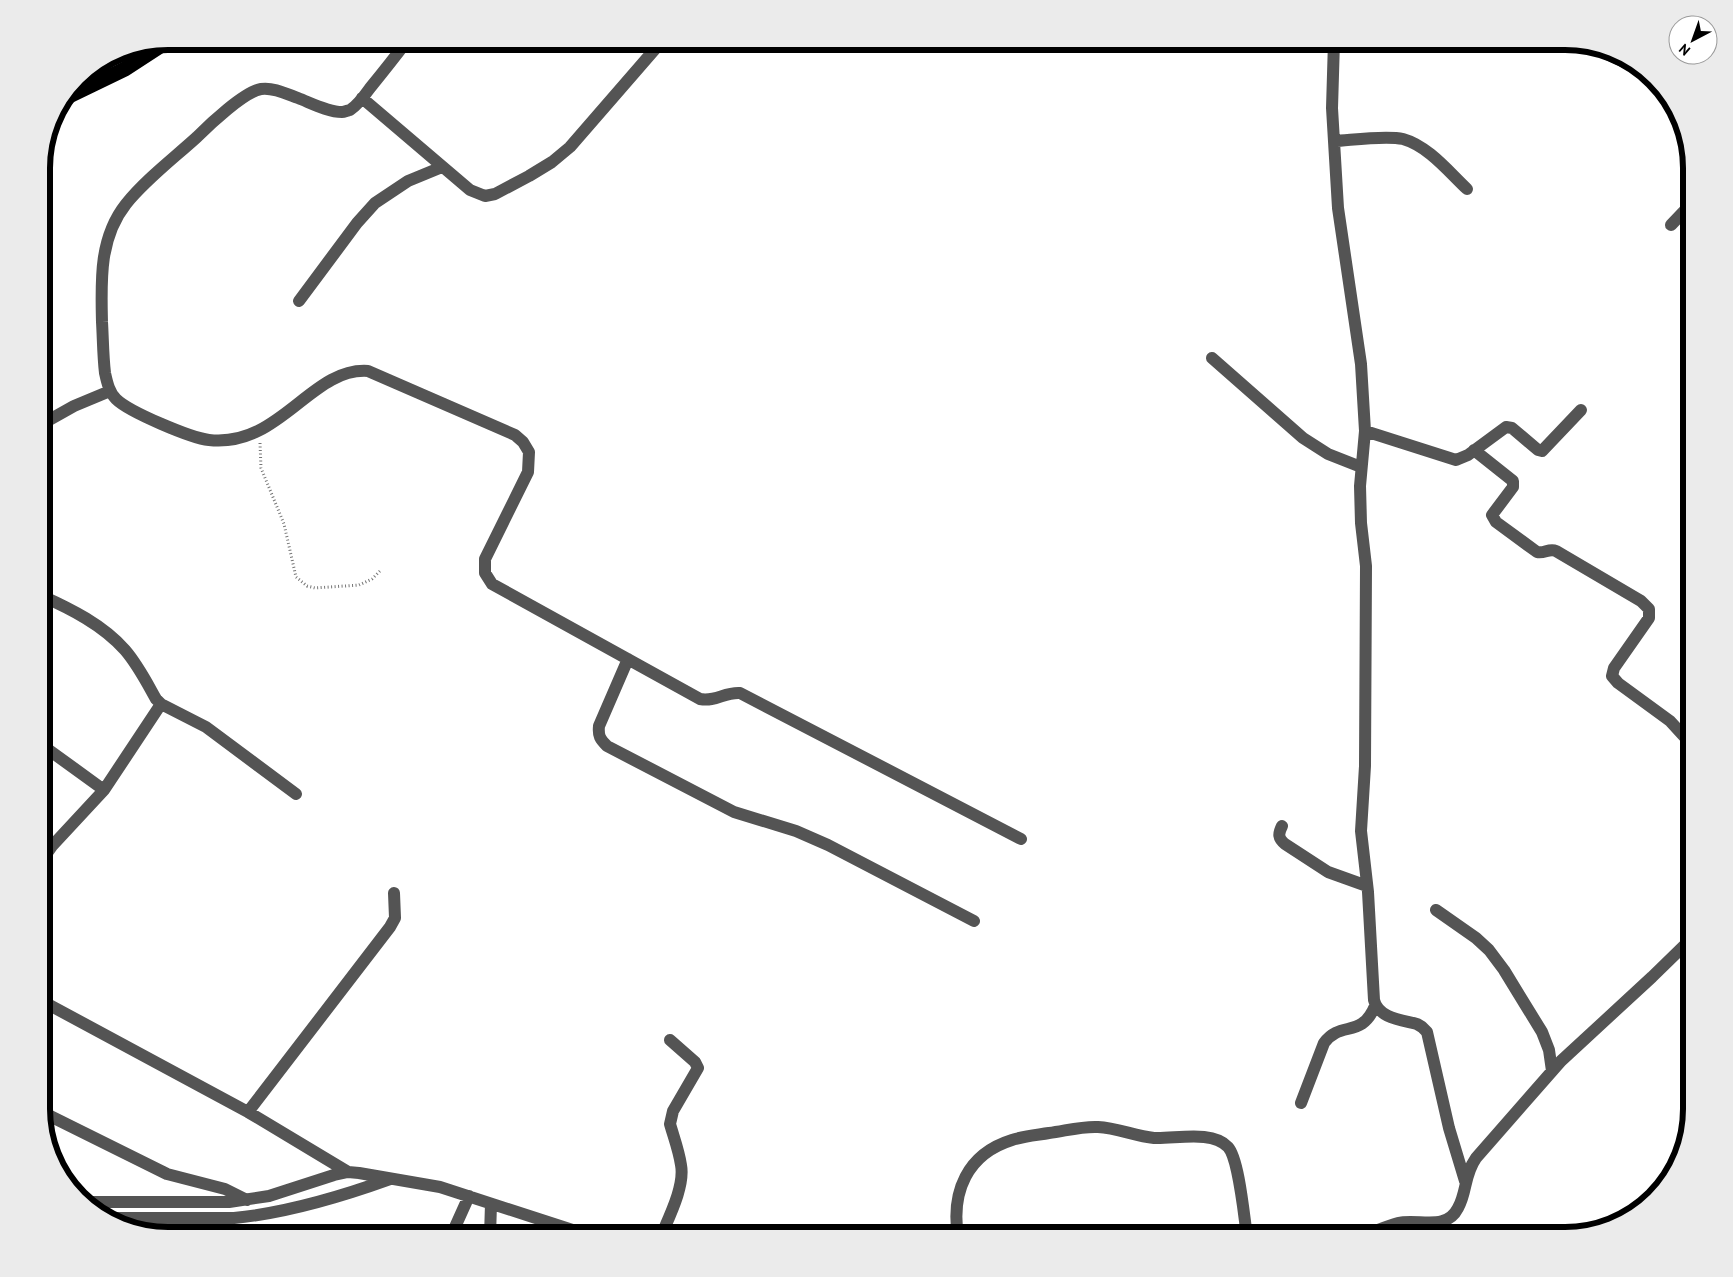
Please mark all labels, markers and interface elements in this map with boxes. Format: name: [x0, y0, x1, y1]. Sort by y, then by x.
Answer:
north arrow: [1668, 15, 1718, 65]
text: N: [1675, 40, 1694, 60]

